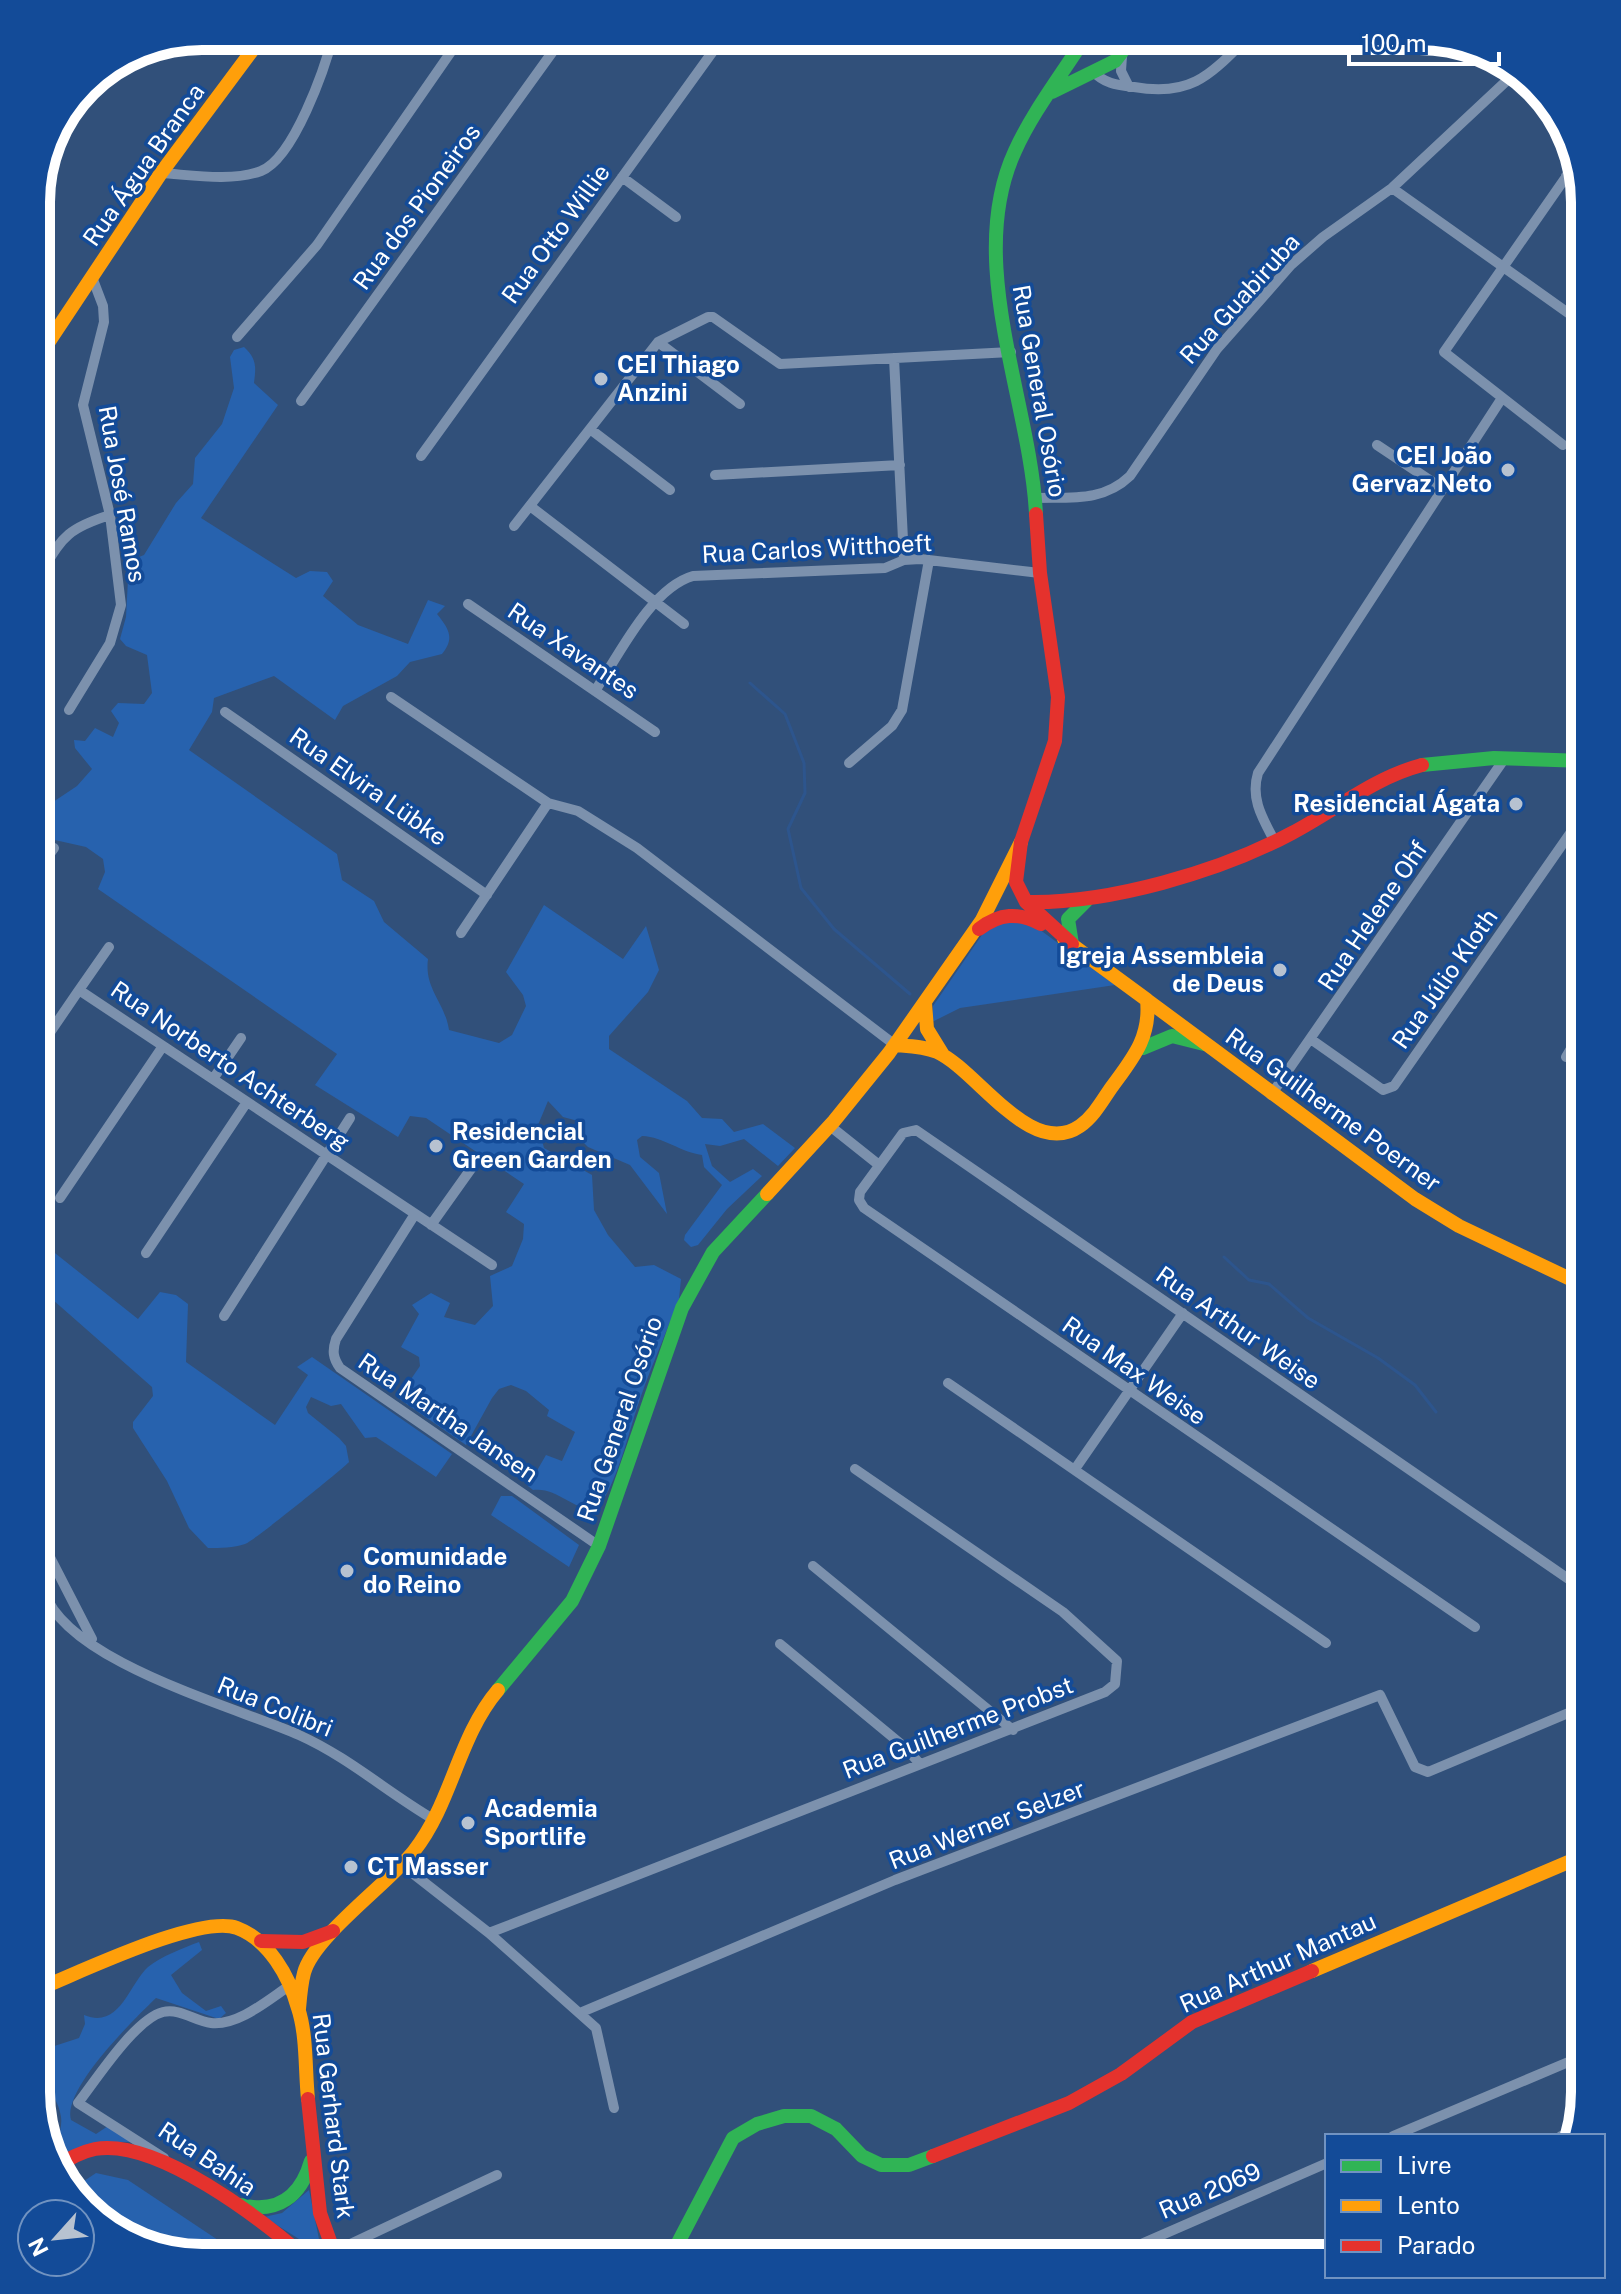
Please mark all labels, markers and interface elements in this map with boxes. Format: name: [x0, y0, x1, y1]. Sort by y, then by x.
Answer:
scale bar: [1349, 16, 1499, 66]
text: 100 m: [1361, 29, 1427, 57]
street label: Rua Água Branca: [77, 78, 210, 251]
street label: Rua dos Pioneiros: [347, 118, 486, 295]
street label: Rua Otto Willie: [495, 158, 615, 308]
street label: Rua Guabiruba: [1174, 228, 1305, 369]
street label: Rua General Osório: [1008, 282, 1072, 499]
place label: CEI Thiago Anzini: [617, 350, 740, 406]
marker: CEI Thiago Anzini: [592, 370, 610, 388]
street label: Rua José Ramos: [94, 403, 152, 584]
place label: CEI João Gervaz Neto: [1352, 441, 1492, 497]
marker: CEI João Gervaz Neto: [1499, 461, 1517, 479]
street label: Rua Carlos Witthoeft: [701, 528, 933, 568]
street label: Rua Xavantes: [503, 596, 644, 704]
street label: Rua Elvira Lübke: [285, 722, 453, 851]
place label: Residencial Ágata: [1293, 789, 1500, 817]
marker: Residencial Ágata: [1507, 795, 1525, 813]
street label: Rua Helene Ohf: [1312, 835, 1433, 996]
street label: Rua Júlio Kloth: [1386, 903, 1503, 1054]
place label: Igreja Assembleia de Deus: [1059, 941, 1264, 997]
marker: Igreja Assembleia de Deus: [1271, 961, 1289, 979]
street label: Rua Norberto Achterberg: [106, 975, 355, 1156]
street label: Rua Guilherme Poerner: [1220, 1022, 1447, 1197]
place label: Residencial Green Garden: [452, 1117, 612, 1173]
marker: Residencial Green Garden: [427, 1137, 445, 1155]
street label: Rua Arthur Weise: [1151, 1260, 1326, 1394]
street label: Rua Max Weise: [1057, 1310, 1212, 1430]
street label: Rua General Osório: [571, 1312, 667, 1525]
street label: Rua Martha Jansen: [353, 1347, 544, 1488]
place label: Comunidade do Reino: [363, 1542, 507, 1598]
marker: Comunidade do Reino: [338, 1562, 356, 1580]
street label: Rua Colibri: [214, 1670, 337, 1742]
street label: Rua Guilherme Probst: [839, 1670, 1077, 1784]
street label: Rua Werner Selzer: [885, 1774, 1089, 1874]
place label: Academia Sportlife: [484, 1794, 598, 1850]
marker: Academia Sportlife: [459, 1814, 477, 1832]
place label: CT Masser: [367, 1852, 489, 1880]
marker: CT Masser: [342, 1858, 360, 1876]
street label: Rua Arthur Mantau: [1175, 1906, 1380, 2018]
street label: Rua Gerhard Stark: [307, 2011, 361, 2220]
street label: Rua Bahia: [154, 2115, 262, 2201]
legend: [1325, 2134, 1605, 2278]
text: Livre: [1397, 2151, 1452, 2179]
street label: Rua 2069: [1155, 2156, 1265, 2224]
text: Lento: [1397, 2191, 1460, 2219]
north arrow: [16, 2198, 96, 2278]
text: Parado: [1397, 2231, 1475, 2259]
text: N: [23, 2234, 54, 2261]

